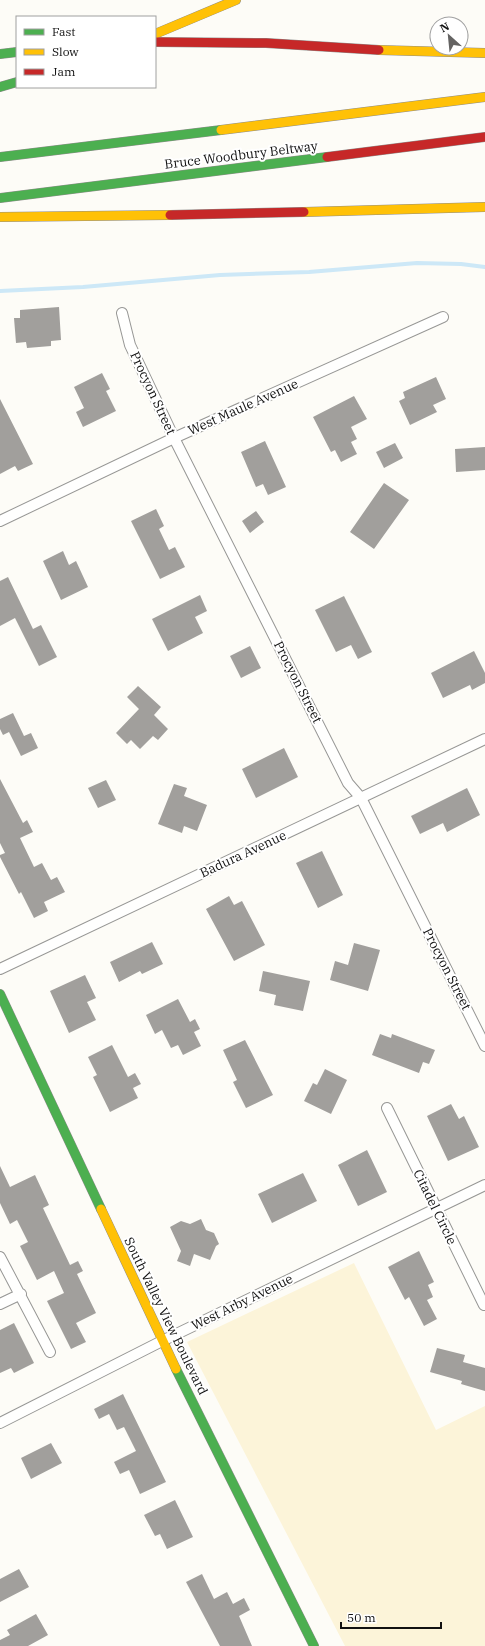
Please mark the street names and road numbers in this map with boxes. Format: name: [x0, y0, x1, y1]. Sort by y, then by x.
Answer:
street label: Bruce Woodbury Beltway: [163, 137, 319, 173]
street label: Procyon Street: [126, 349, 180, 438]
street label: West Maule Avenue: [185, 375, 301, 439]
street label: Procyon Street: [270, 638, 326, 726]
street label: Badura Avenue: [197, 827, 289, 881]
street label: Procyon Street: [419, 925, 475, 1013]
street label: Citadel Circle: [409, 1166, 461, 1248]
street label: South Valley View Boulevard: [120, 1234, 212, 1398]
street label: West Arby Avenue: [188, 1270, 296, 1334]

